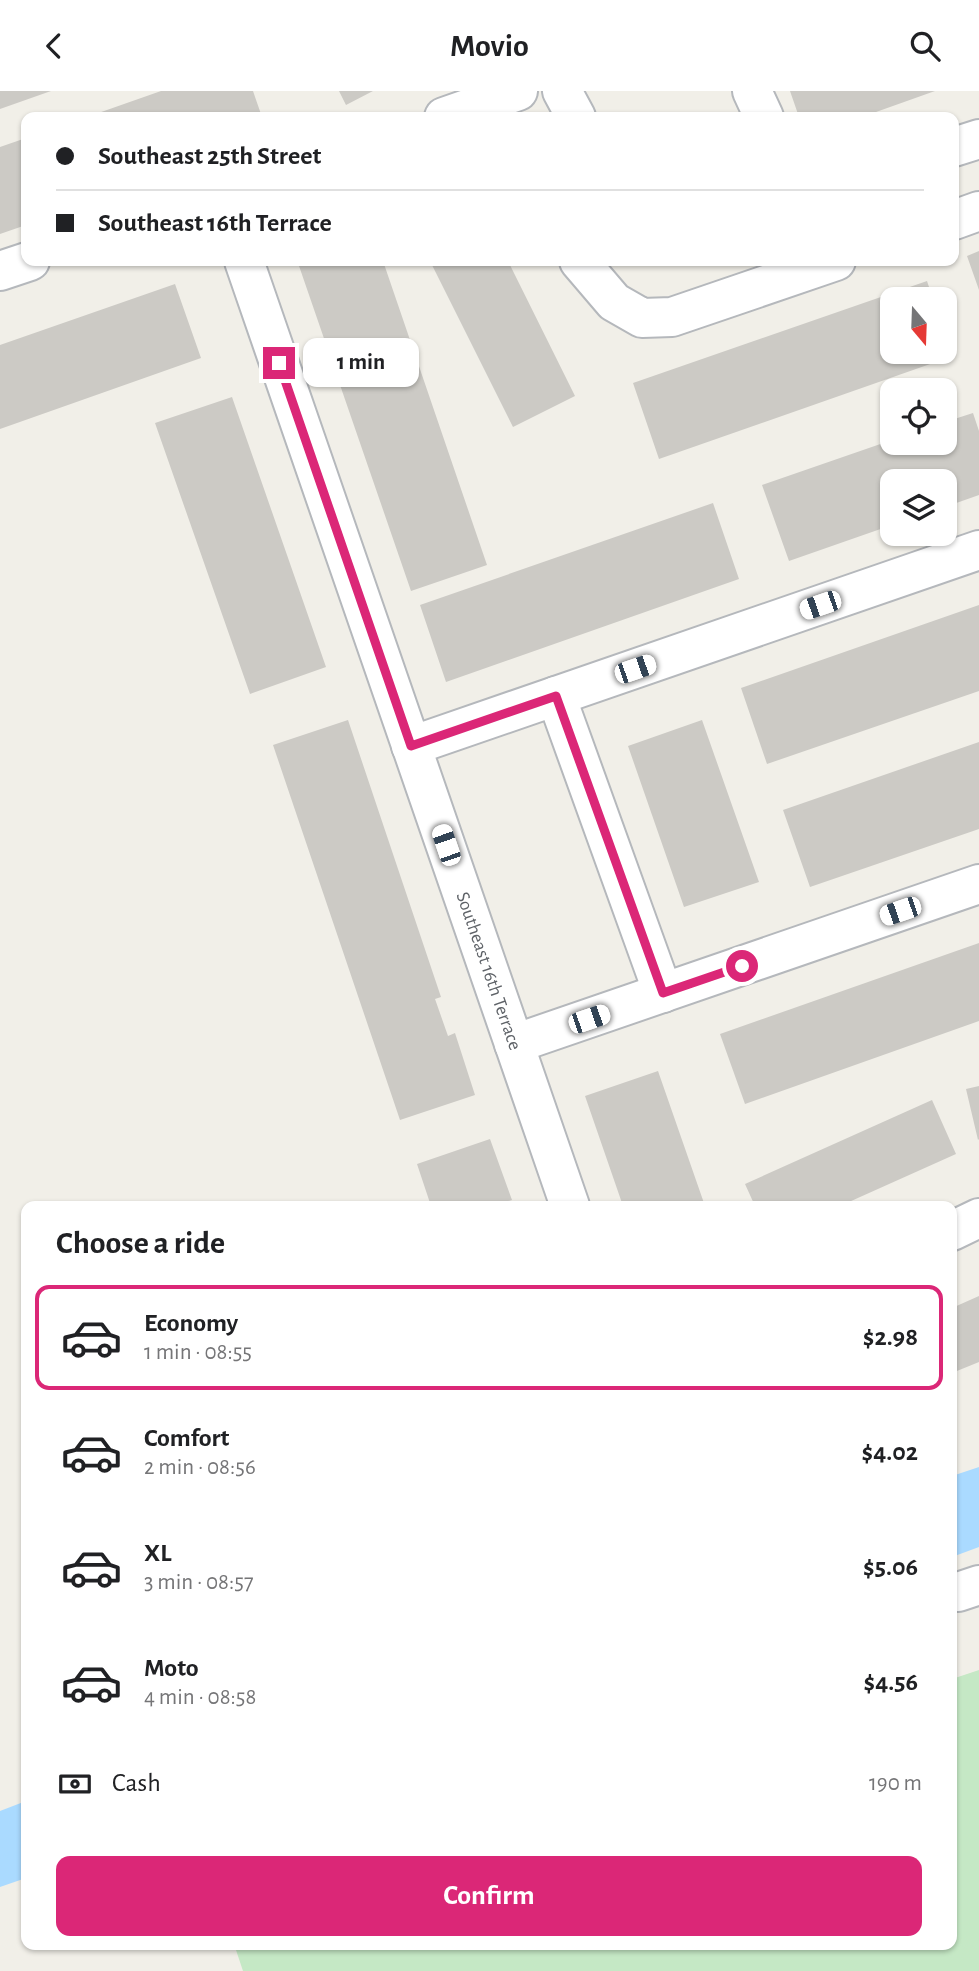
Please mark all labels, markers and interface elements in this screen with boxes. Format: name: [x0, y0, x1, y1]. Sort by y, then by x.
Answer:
icon: back: [35, 27, 73, 65]
icon: search: [906, 27, 944, 65]
text: Movio: [450, 30, 529, 62]
text: Southeast 25th Street: [98, 143, 321, 169]
text: Southeast 16th Terrace: [98, 210, 332, 236]
north arrow: [880, 287, 957, 364]
map controls: [880, 287, 957, 546]
callout: 1 min: [304, 338, 419, 387]
route end: [263, 347, 295, 379]
text: 1 min: [337, 351, 385, 374]
button: locate: [880, 378, 957, 455]
button: layers: [880, 469, 957, 546]
car: [797, 588, 844, 622]
car: [612, 652, 659, 686]
car: [430, 822, 463, 868]
street label: Southeast 16th Terrace: [453, 890, 525, 1052]
car: [877, 894, 924, 928]
route start: [726, 950, 758, 982]
car: [566, 1002, 613, 1036]
text: Choose a ride: [56, 1227, 225, 1259]
icon: car: [60, 1306, 123, 1369]
text: Economy: [144, 1310, 238, 1336]
text: $2.98: [863, 1324, 918, 1350]
text: 1 min · 08:55: [144, 1341, 252, 1364]
icon: car: [60, 1421, 123, 1484]
text: Comfort: [144, 1425, 229, 1451]
text: $4.02: [861, 1439, 918, 1465]
text: 2 min · 08:56: [144, 1456, 256, 1479]
icon: car: [60, 1536, 123, 1599]
text: XL: [144, 1540, 171, 1566]
text: $5.06: [863, 1554, 918, 1580]
text: 3 min · 08:57: [144, 1571, 253, 1594]
icon: car: [60, 1651, 123, 1714]
text: Moto: [144, 1655, 199, 1681]
text: $4.56: [863, 1669, 918, 1695]
text: 4 min · 08:58: [144, 1686, 256, 1709]
icon: cash: [56, 1765, 94, 1803]
text: Cash: [112, 1770, 161, 1796]
text: 190 m: [869, 1772, 922, 1795]
button: Confirm: [56, 1856, 922, 1936]

